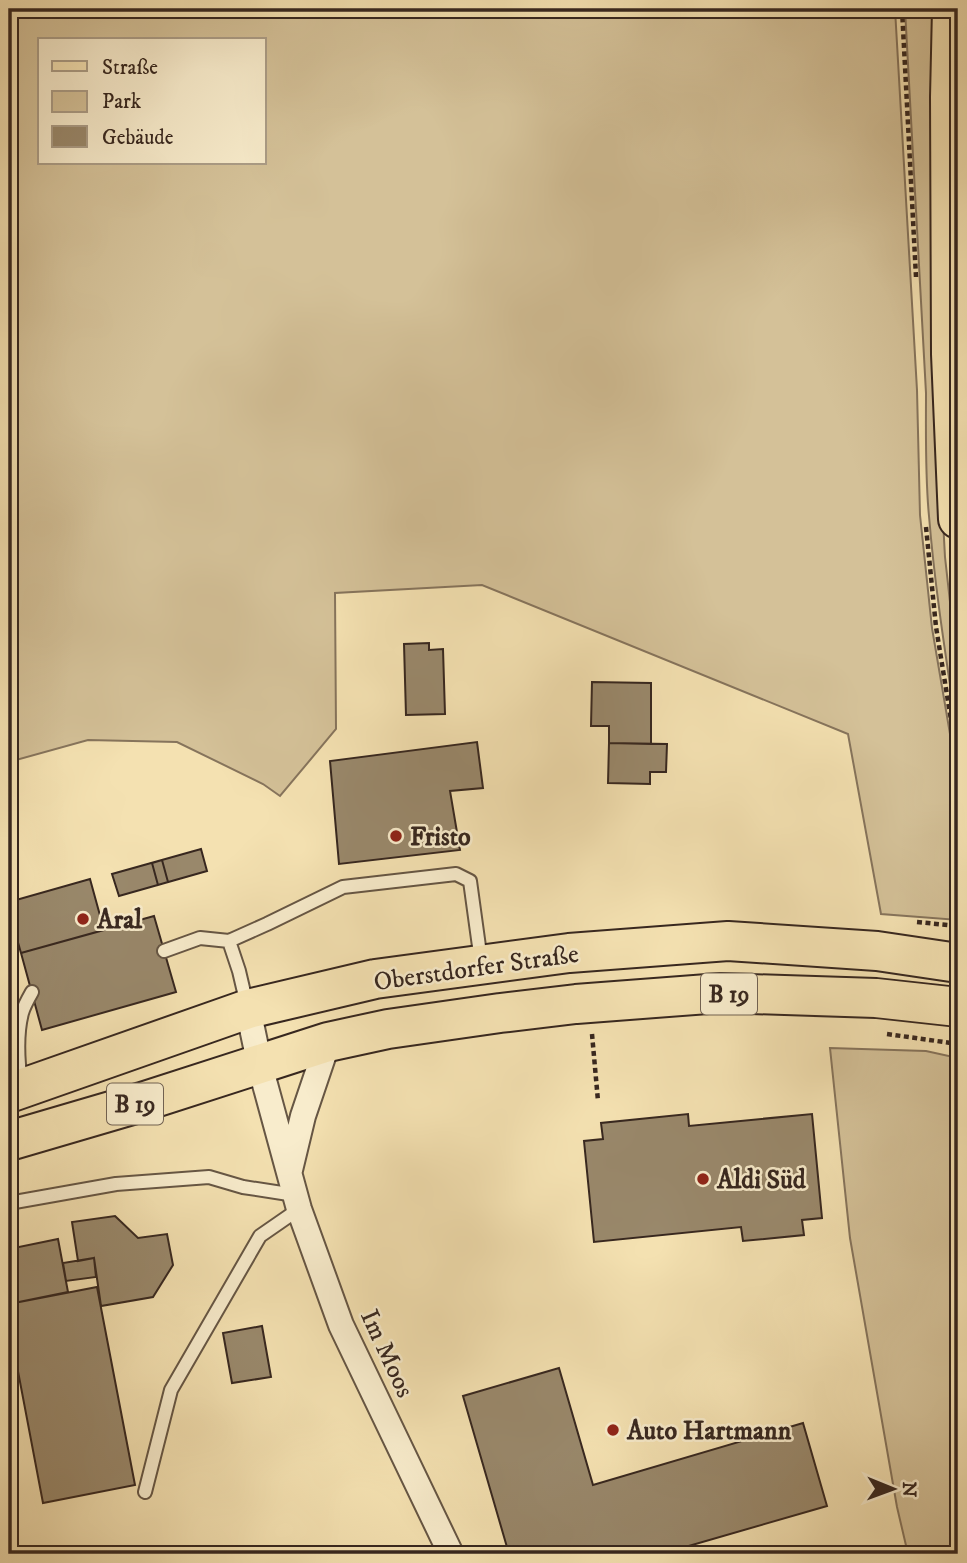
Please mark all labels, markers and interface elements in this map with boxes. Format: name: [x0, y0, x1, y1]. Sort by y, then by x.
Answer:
legend: [38, 38, 266, 164]
text: Straße: [102, 55, 158, 81]
text: Park: [102, 89, 142, 115]
text: Gebäude: [102, 125, 174, 151]
place label: Fristo: [410, 821, 471, 854]
marker: Fristo: [388, 828, 404, 844]
place label: Aral: [96, 904, 143, 937]
marker: Aral: [75, 911, 91, 927]
street label: Oberstdorfer Straße: [372, 938, 581, 999]
road number: B 19: [701, 974, 757, 1014]
road number: B 19: [107, 1084, 163, 1124]
place label: Aldi Süd: [716, 1164, 807, 1197]
marker: Aldi Süd: [695, 1171, 711, 1187]
street label: Im Moos: [352, 1304, 421, 1403]
place label: Auto Hartmann: [626, 1415, 792, 1448]
marker: Auto Hartmann: [605, 1422, 621, 1438]
north arrow: [858, 1454, 928, 1524]
text: N: [897, 1481, 920, 1498]

